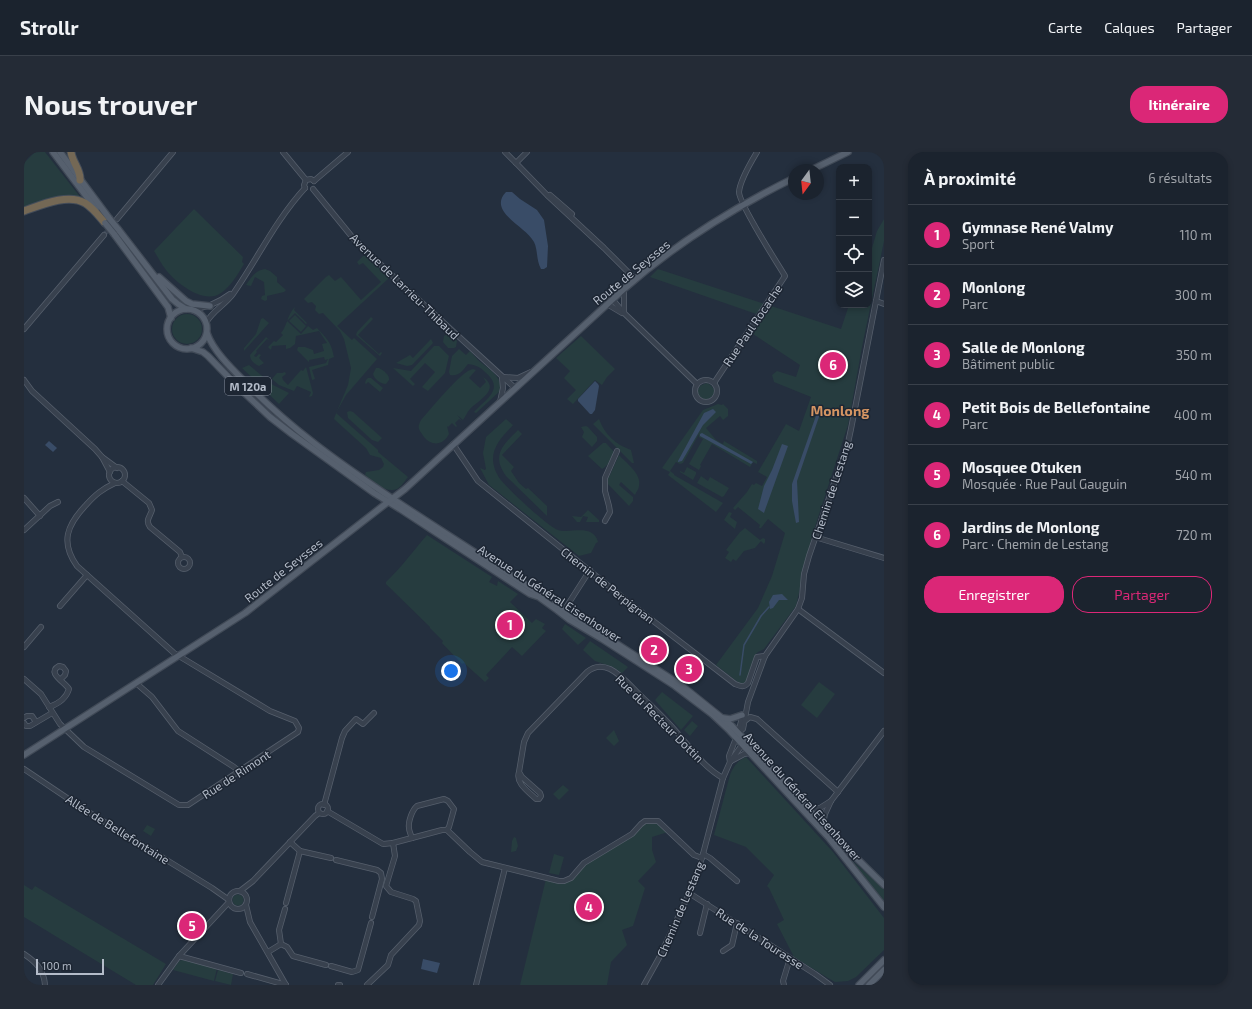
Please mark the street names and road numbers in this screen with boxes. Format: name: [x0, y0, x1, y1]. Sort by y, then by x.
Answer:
street label: Avenue de Larrieu-Thibaud: [348, 230, 462, 342]
street label: Route de Seysses: [590, 237, 672, 307]
street label: Rue Paul Rocache: [719, 281, 785, 369]
road number: M 120a: [225, 377, 271, 395]
street label: Chemin de Lestang: [808, 439, 854, 541]
street label: Route de Seysses: [241, 535, 325, 605]
street label: Avenue du Général Eisenhower: [476, 541, 624, 645]
street label: Chemin de Perpignan: [558, 544, 658, 626]
street label: Rue du Recteur Dottin: [613, 671, 707, 765]
street label: Avenue du Général Eisenhower: [742, 729, 865, 863]
street label: Rue de Rimont: [199, 746, 273, 801]
street label: Allée de Bellefontaine: [64, 791, 172, 867]
street label: Chemin de Lestang: [653, 859, 707, 959]
street label: Rue de la Tourasse: [714, 905, 806, 971]

